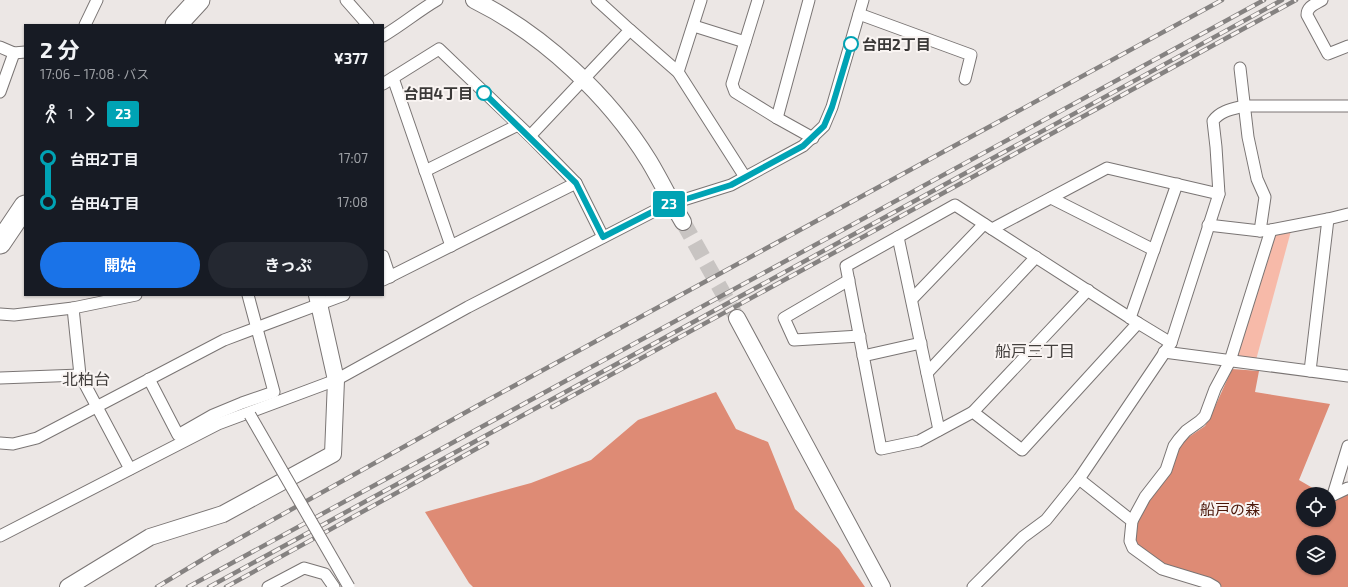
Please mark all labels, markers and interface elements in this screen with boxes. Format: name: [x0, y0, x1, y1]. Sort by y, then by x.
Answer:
place label: 台田2丁目: [862, 35, 931, 53]
text: 2 分: [40, 36, 80, 62]
marker: 台田2丁目: [843, 36, 859, 52]
text: ¥377: [334, 49, 368, 67]
text: 17:06 – 17:08 · バス: [40, 66, 149, 82]
place label: 台田4丁目: [403, 84, 473, 102]
marker: 台田4丁目: [476, 85, 492, 101]
icon: walk: [40, 103, 62, 125]
icon: forward: [79, 103, 101, 125]
text: 23: [115, 105, 131, 122]
text: 1: [68, 106, 73, 122]
text: 台田2丁目: [70, 150, 139, 168]
text: 17:07: [339, 150, 368, 166]
line badge: 23: [651, 191, 687, 217]
text: 台田4丁目: [70, 194, 140, 212]
text: 17:08: [337, 194, 368, 210]
text: 23: [661, 195, 677, 212]
button: 開始: [40, 242, 200, 288]
button: きっぷ: [208, 242, 368, 288]
district label: 船戸三丁目: [995, 341, 1075, 360]
district label: 北柏台: [62, 369, 110, 388]
map controls: [1296, 487, 1336, 575]
button: locate: [1296, 487, 1336, 527]
park label: 船戸の森: [1200, 500, 1260, 518]
button: layers: [1296, 535, 1336, 575]

